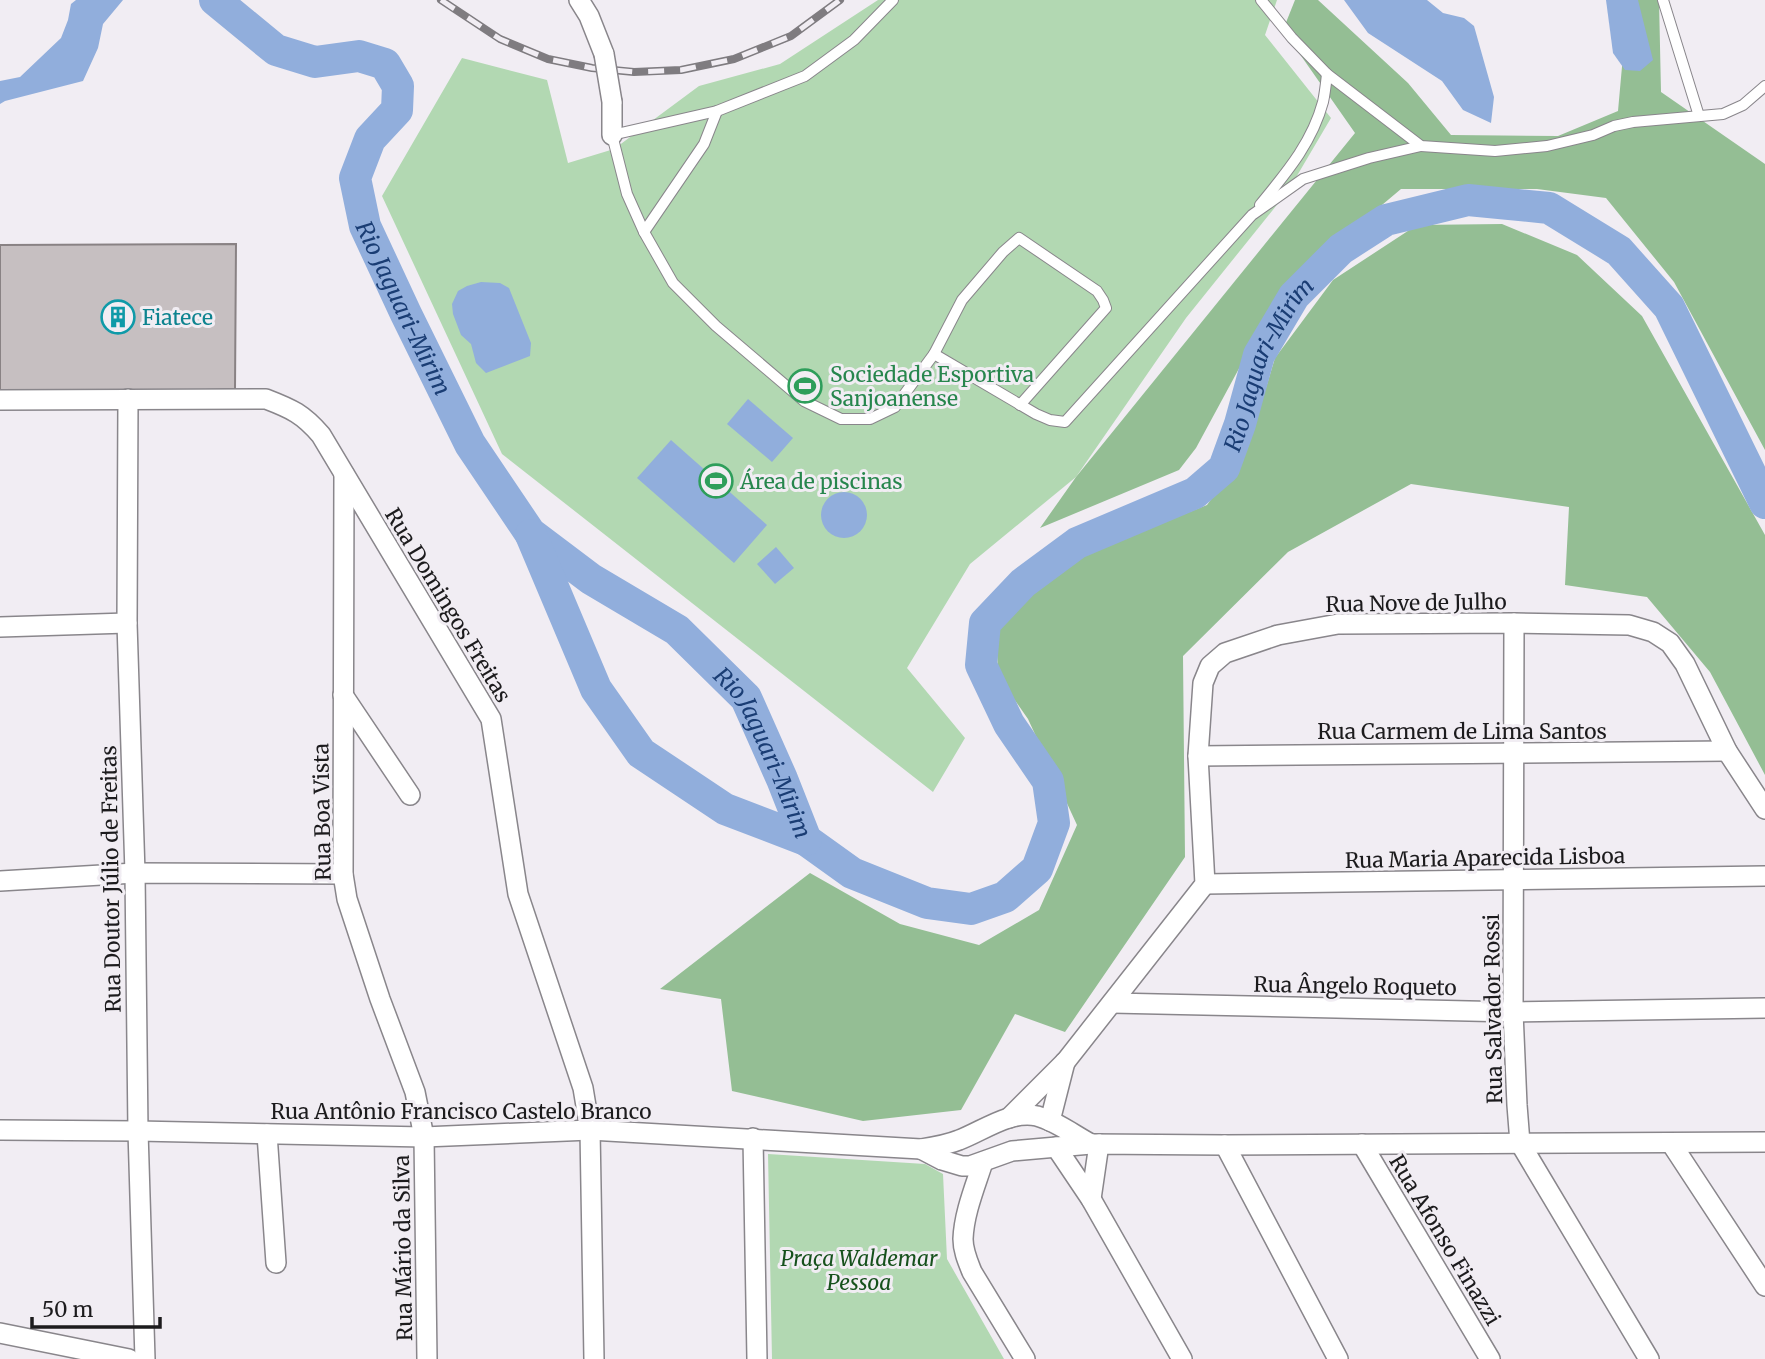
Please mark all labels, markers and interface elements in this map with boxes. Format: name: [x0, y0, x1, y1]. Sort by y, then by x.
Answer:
water label: Rio Jaguari-Mirim: [350, 216, 458, 400]
water label: Rio Jaguari-Mirim: [1217, 271, 1319, 455]
building icon: Fiatece: [99, 298, 137, 336]
place label: Fiatece: [142, 304, 213, 331]
place label: Sociedade Esportiva Sanjoanense: [830, 361, 1034, 412]
sports icon: Sociedade Esportiva Sanjoanense: [786, 367, 824, 405]
sports icon: Área de piscinas: [697, 462, 735, 500]
place label: Área de piscinas: [739, 467, 903, 495]
street label: Rua Domingos Freitas: [379, 503, 517, 707]
street label: Rua Nove de Julho: [1325, 588, 1507, 618]
water label: Rio Jaguari-Mirim: [708, 661, 818, 842]
street label: Rua Carmem de Lima Santos: [1317, 718, 1607, 745]
street label: Rua Boa Vista: [307, 743, 337, 881]
street label: Rua Doutor Júlio de Freitas: [95, 745, 127, 1013]
street label: Rua Maria Aparecida Lisboa: [1345, 842, 1625, 874]
street label: Rua Salvador Rossi: [1478, 913, 1508, 1104]
street label: Rua Ângelo Roqueto: [1253, 971, 1457, 1001]
street label: Rua Antônio Francisco Castelo Branco: [271, 1098, 651, 1125]
street label: Rua Afonso Finazzi: [1383, 1150, 1507, 1330]
street label: Rua Mário da Silva: [388, 1155, 418, 1341]
park label: Praça Waldemar Pessoa: [780, 1245, 938, 1296]
scale bar: [32, 1286, 159, 1330]
text: 50 m: [42, 1296, 93, 1323]

